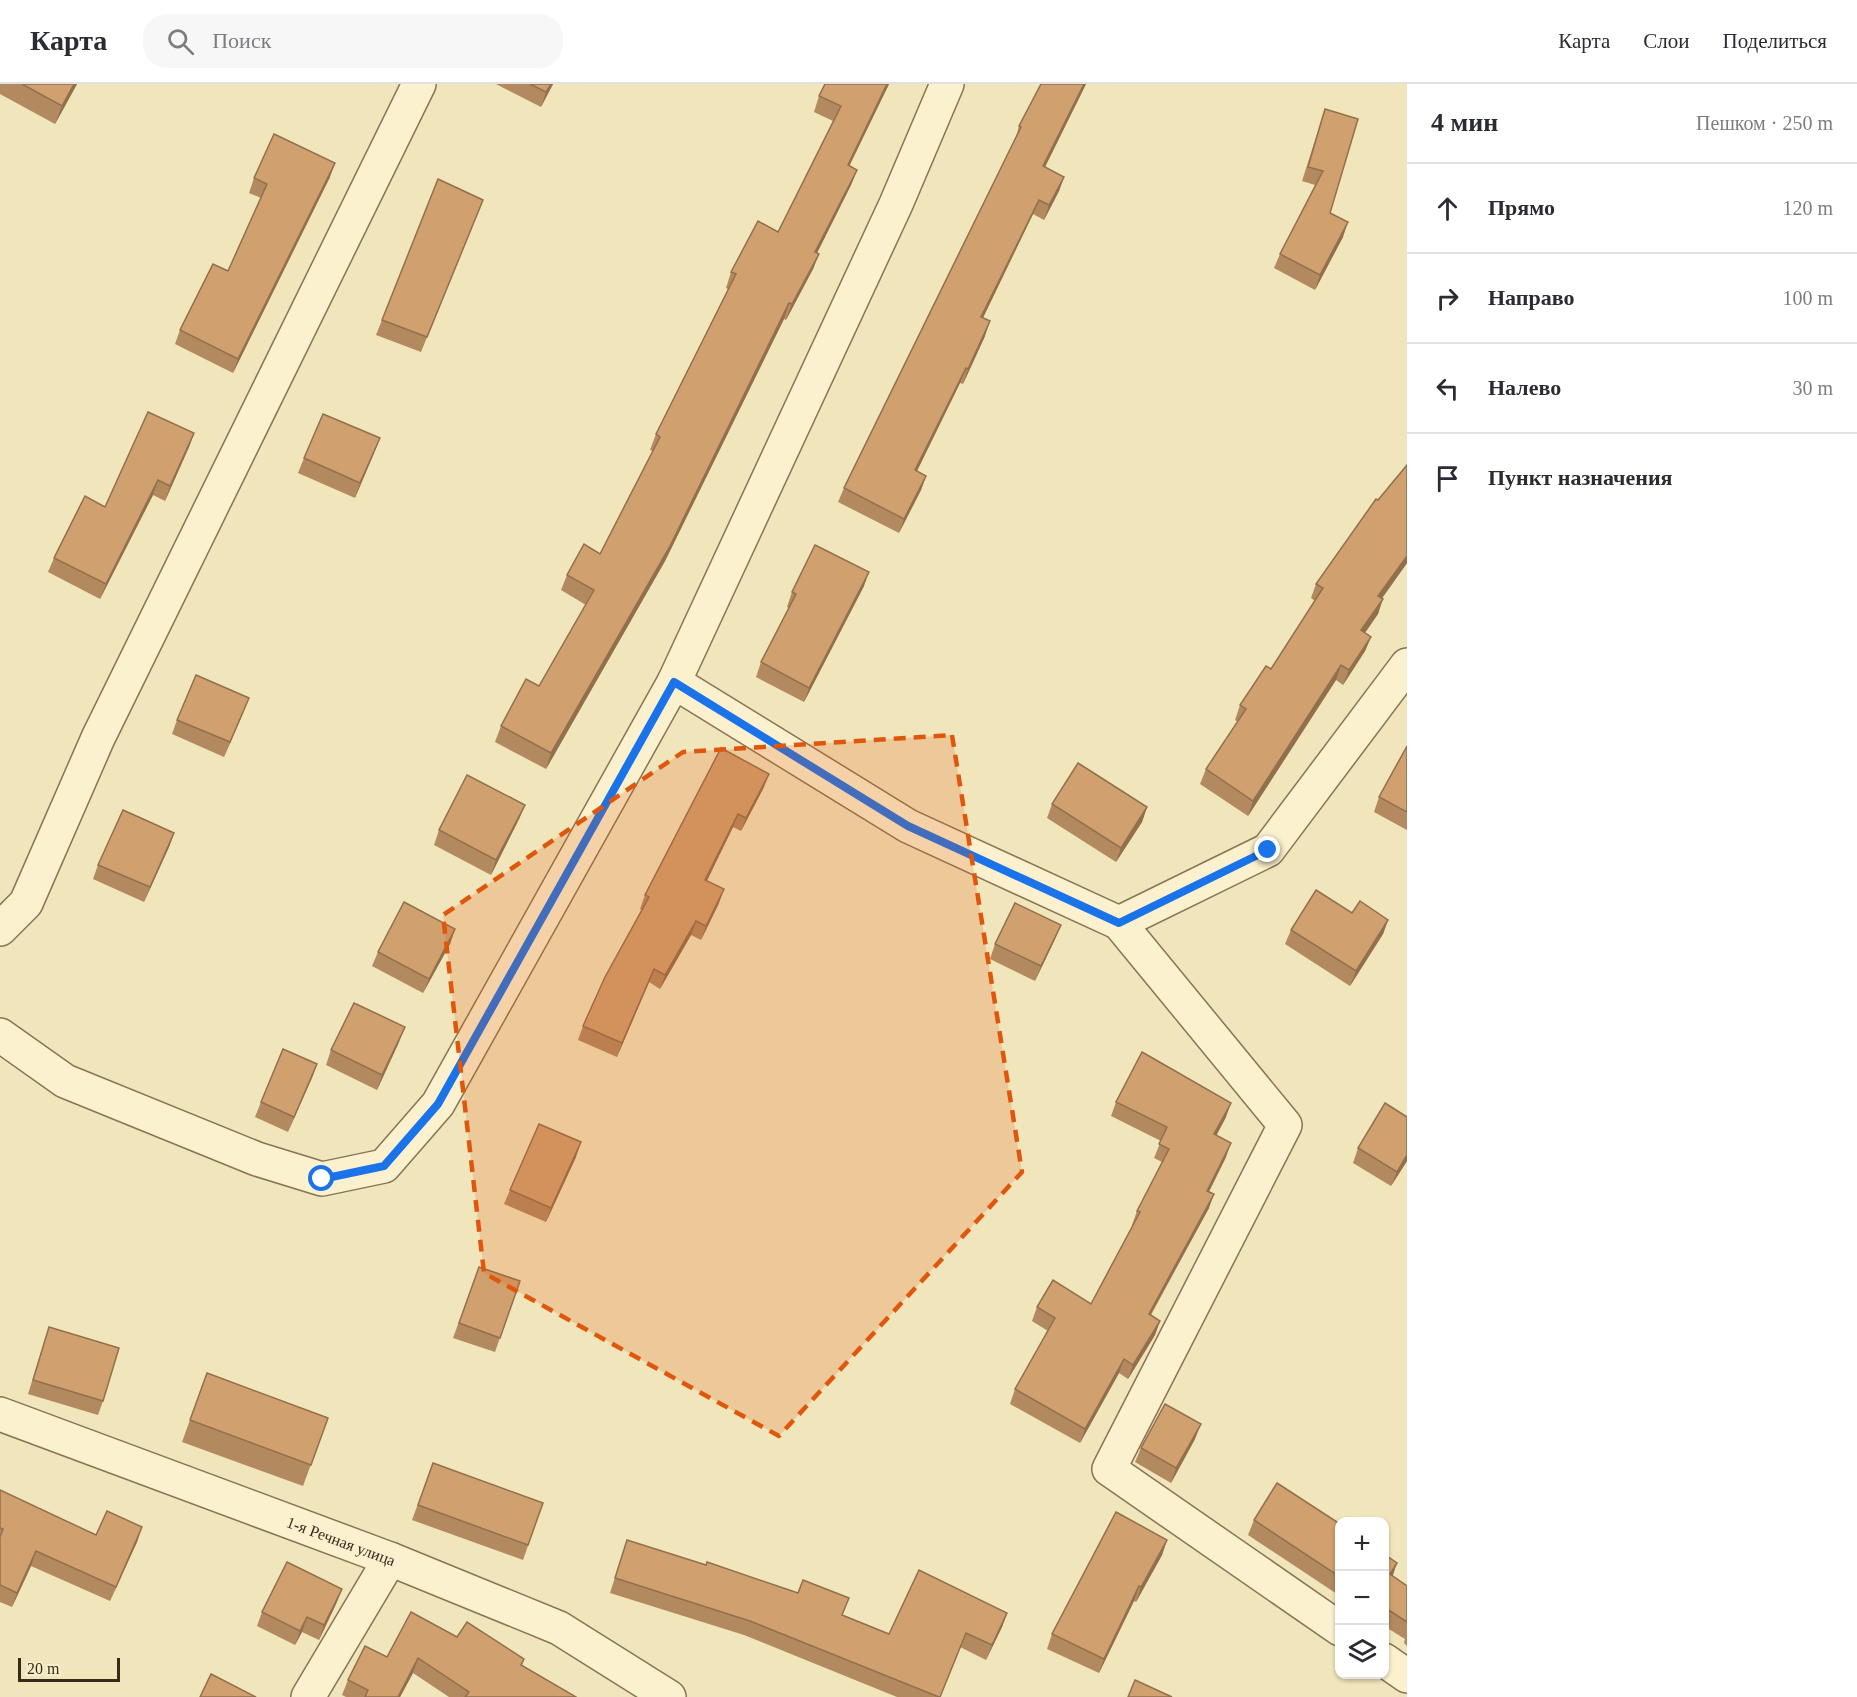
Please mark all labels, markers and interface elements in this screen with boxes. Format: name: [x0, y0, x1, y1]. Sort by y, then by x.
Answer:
search box: [143, 14, 563, 68]
text: Карта: [30, 25, 107, 56]
icon: search: [164, 25, 197, 58]
text: Поиск: [212, 28, 271, 53]
text: Карта: [1558, 29, 1610, 53]
text: Слои: [1643, 29, 1689, 53]
text: Поделиться: [1722, 29, 1827, 53]
text: 4 мин: [1431, 108, 1498, 137]
text: Пешком · 250 m: [1696, 112, 1833, 134]
icon: ahead: [1431, 192, 1464, 225]
text: Прямо: [1488, 195, 1555, 220]
text: 120 m: [1782, 197, 1833, 219]
icon: right: [1431, 282, 1464, 315]
text: Направо: [1488, 285, 1574, 310]
text: 100 m: [1782, 287, 1833, 309]
icon: left: [1431, 372, 1464, 405]
text: Налево: [1488, 375, 1561, 400]
text: 30 m: [1792, 377, 1833, 399]
icon: arrive: [1431, 462, 1464, 495]
text: Пункт назначения: [1488, 465, 1673, 490]
route end: [1254, 836, 1280, 862]
route start: [308, 1165, 334, 1191]
street label: 1-я Речная улица: [284, 1513, 398, 1569]
map controls: [1335, 1517, 1389, 1679]
button: +: [1335, 1517, 1389, 1571]
button: −: [1335, 1571, 1389, 1625]
button: layers: [1335, 1625, 1389, 1679]
scale bar: [18, 1655, 120, 1682]
text: 20 m: [27, 1660, 59, 1677]

